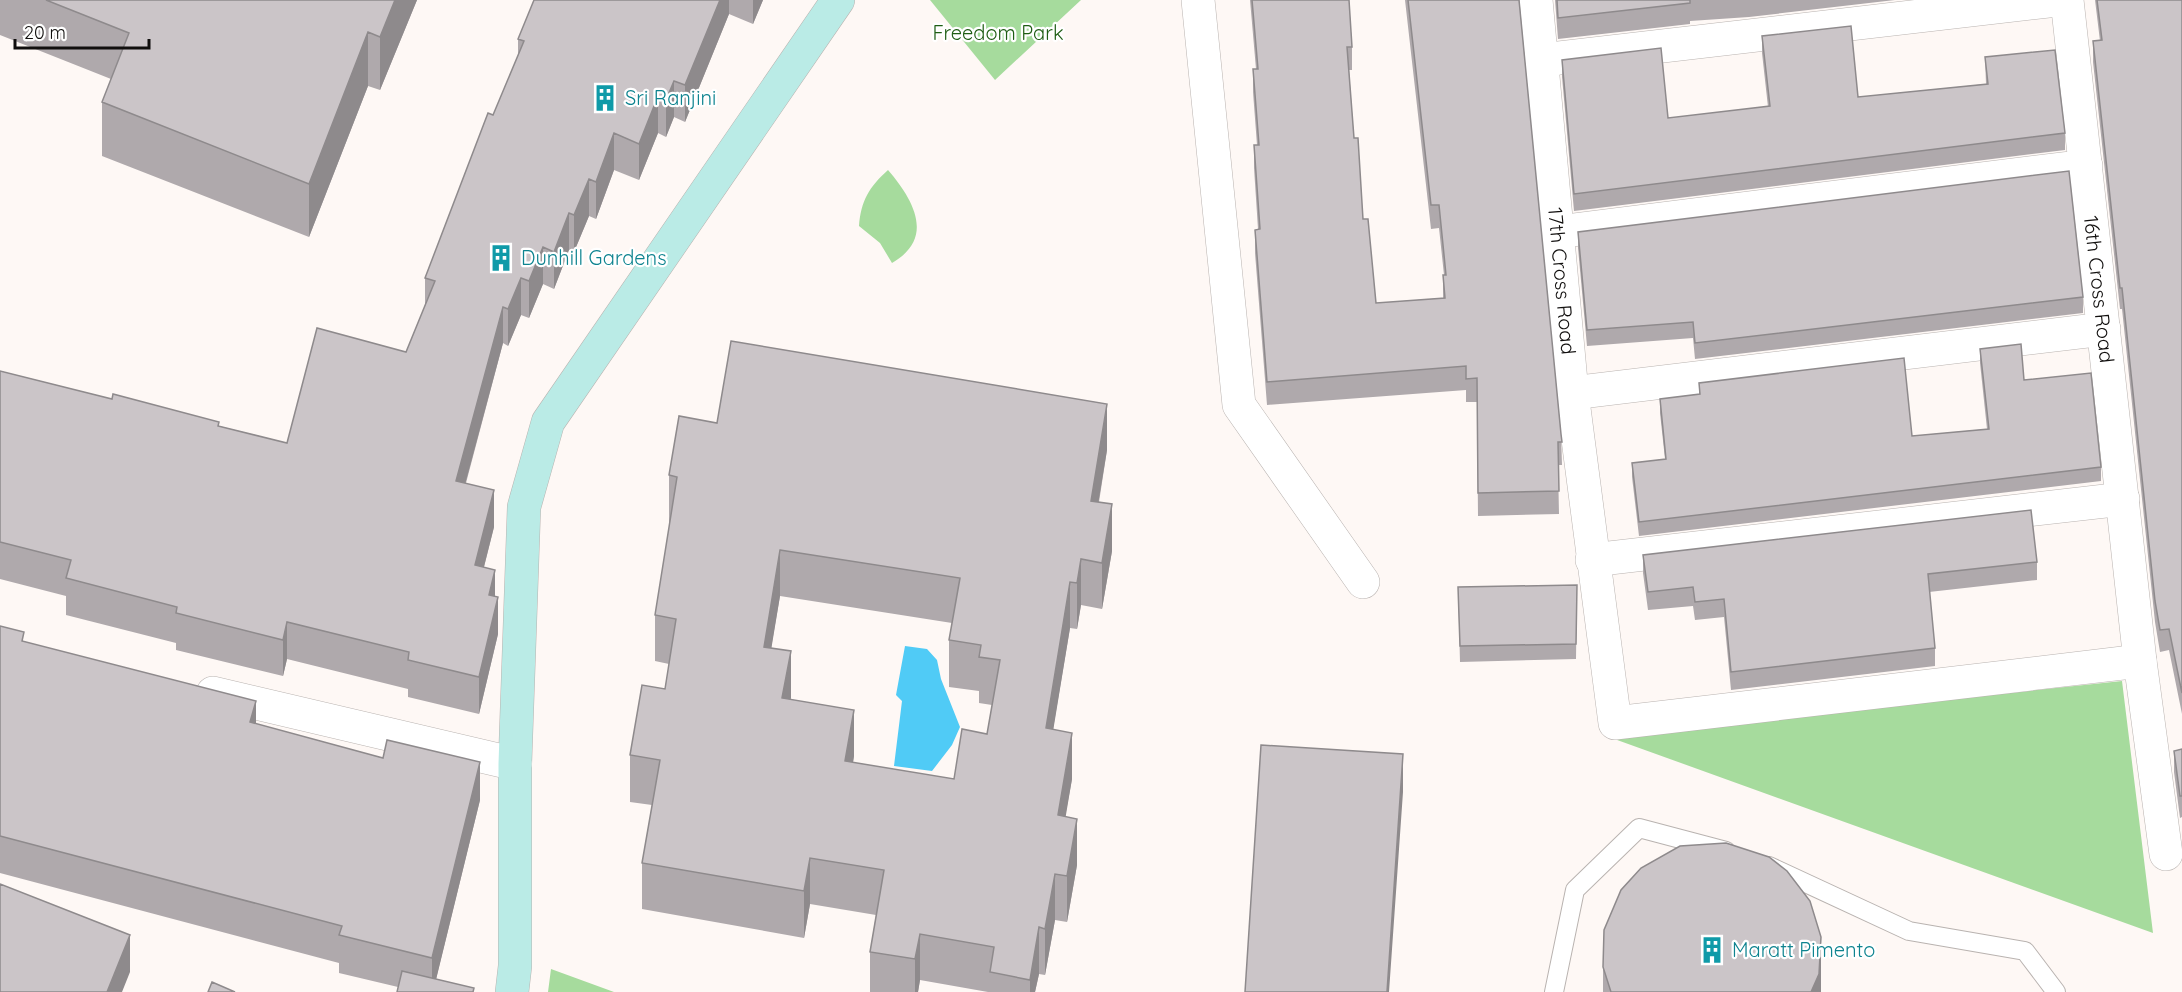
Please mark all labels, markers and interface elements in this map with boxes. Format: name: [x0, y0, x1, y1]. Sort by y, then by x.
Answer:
scale bar: [15, 12, 148, 50]
park label: Freedom Park: [932, 20, 1064, 45]
text: 20 m: [24, 21, 66, 44]
building icon: Sri Ranjini: [590, 83, 620, 113]
place label: Sri Ranjini: [625, 85, 716, 110]
street label: 17th Cross Road: [1543, 206, 1581, 355]
street label: 16th Cross Road: [2079, 214, 2120, 364]
building icon: Dunhill Gardens: [486, 243, 516, 273]
place label: Dunhill Gardens: [521, 245, 667, 270]
building icon: Maratt Pimento: [1697, 935, 1727, 965]
place label: Maratt Pimento: [1732, 937, 1875, 962]

